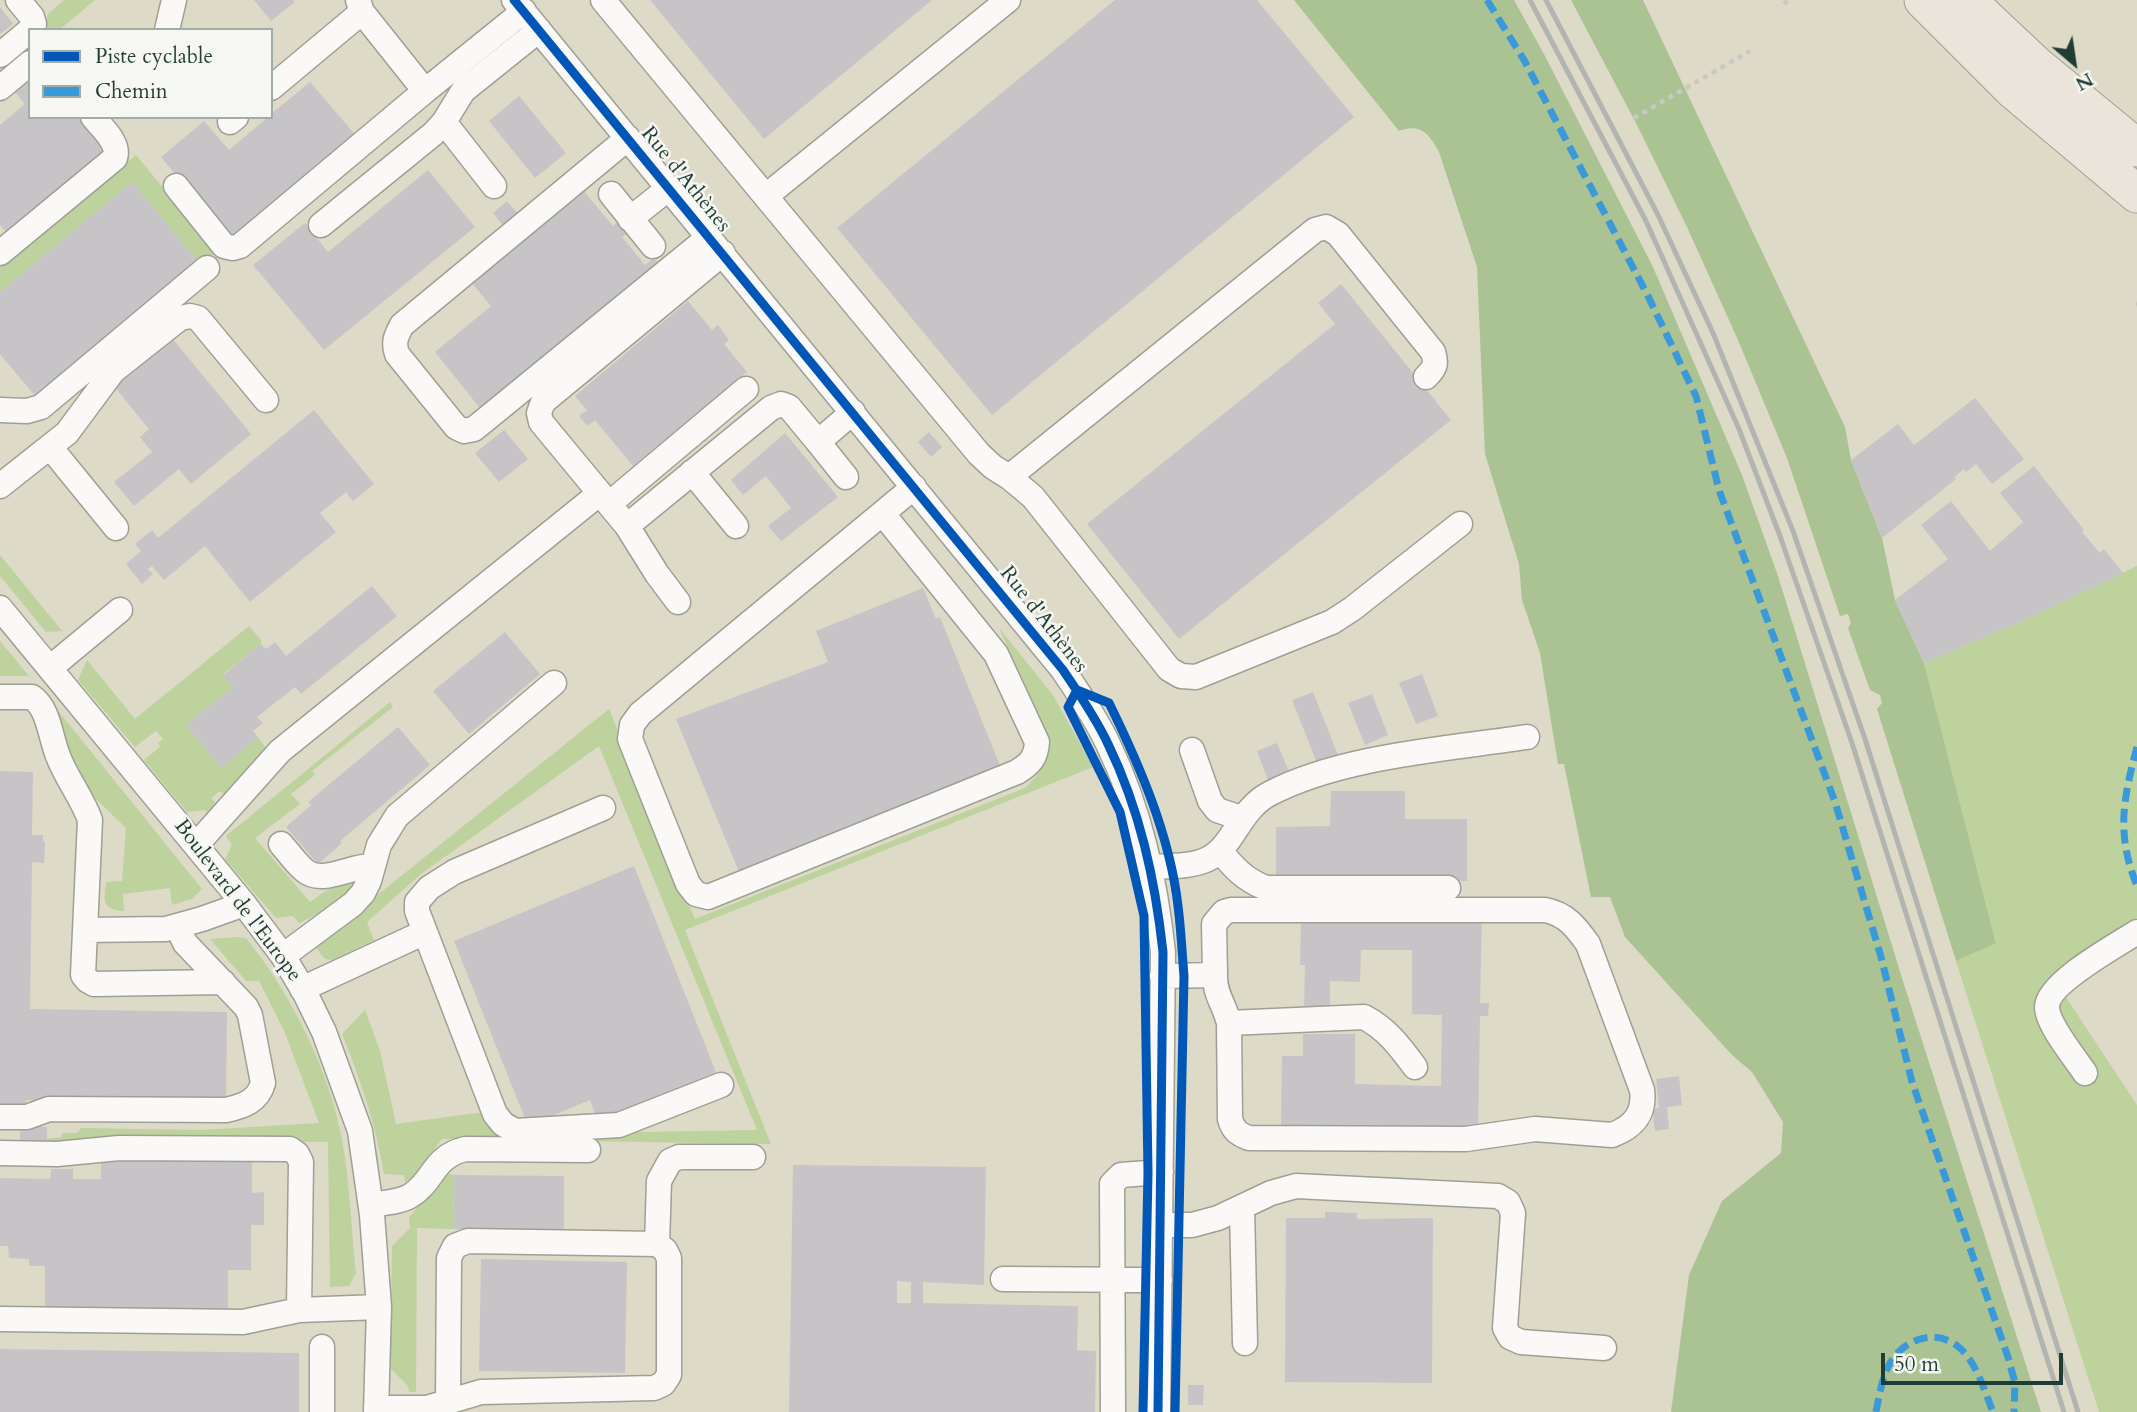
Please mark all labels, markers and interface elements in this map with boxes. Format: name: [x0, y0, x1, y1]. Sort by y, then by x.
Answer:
legend: [28, 28, 273, 119]
north arrow: [2039, 28, 2109, 98]
text: Piste cyclable: [95, 42, 213, 71]
text: N: [2071, 66, 2098, 97]
text: Chemin: [95, 77, 168, 106]
street label: Rue d'Athènes: [635, 122, 735, 238]
street label: Rue d'Athènes: [994, 562, 1092, 678]
street label: Boulevard de l'Europe: [168, 815, 306, 987]
scale bar: [1885, 1338, 2067, 1382]
text: 50 m: [1894, 1350, 1939, 1379]

